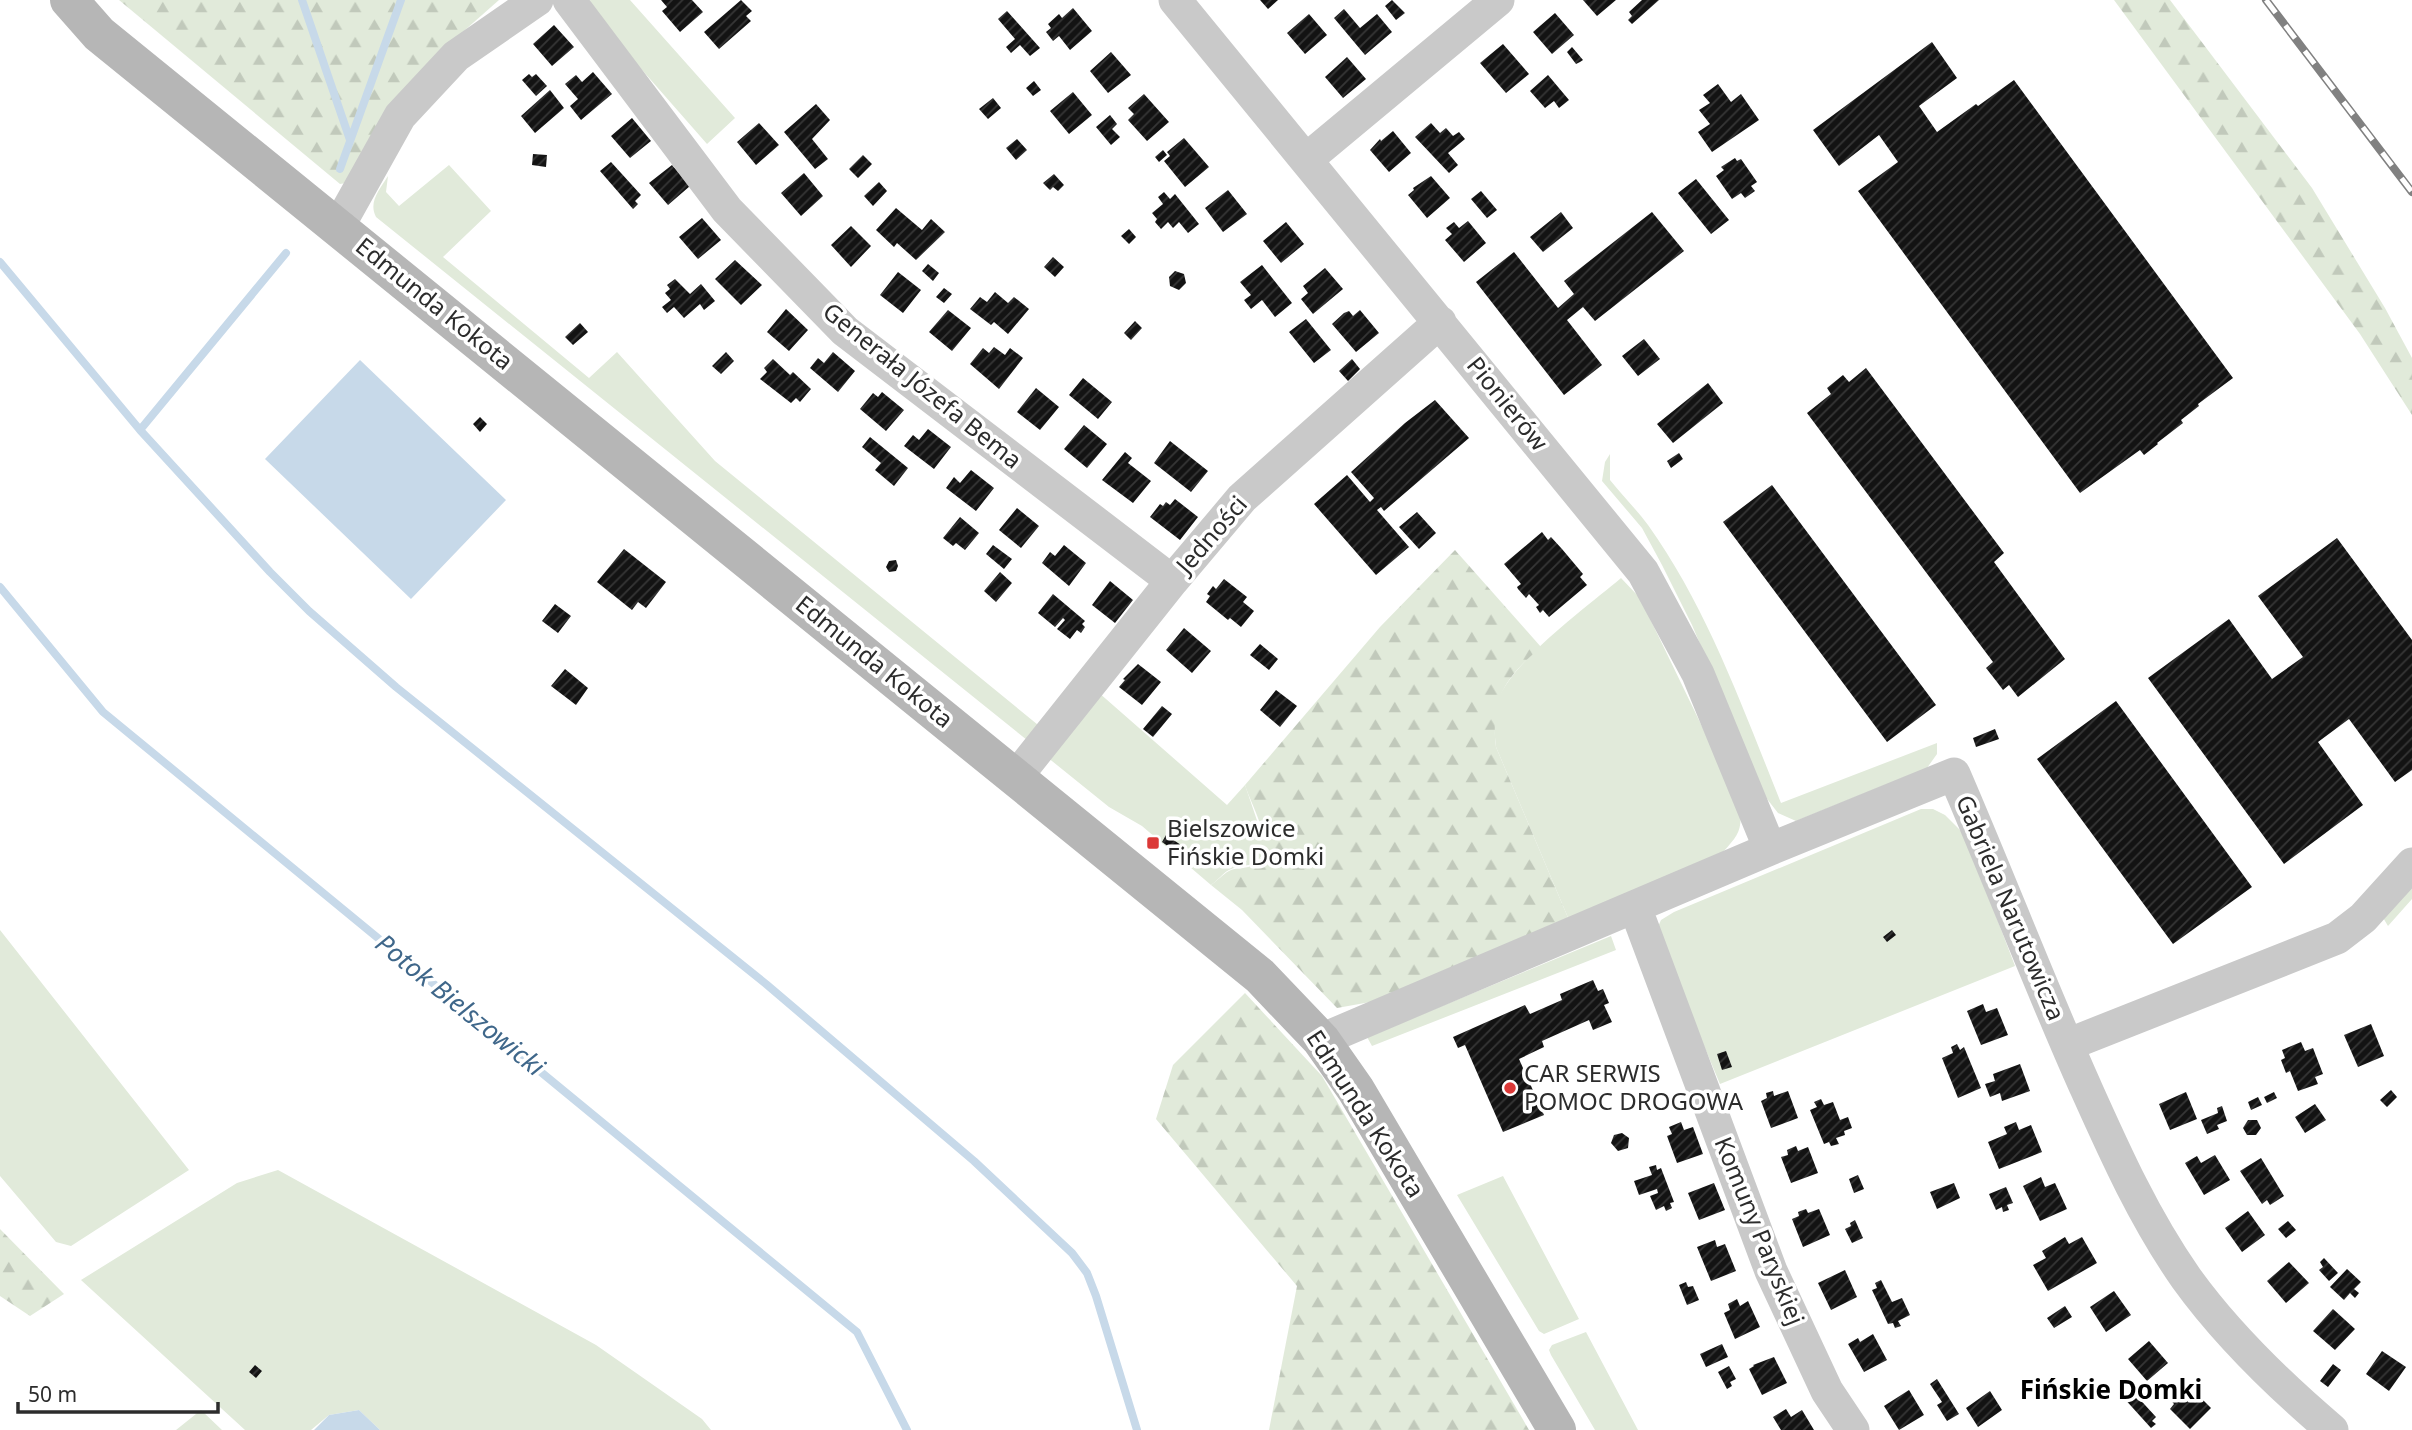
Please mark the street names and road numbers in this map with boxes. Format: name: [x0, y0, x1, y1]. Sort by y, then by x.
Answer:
street label: Edmunda Kokota: [349, 229, 521, 377]
street label: Generała Józefa Bema: [817, 294, 1029, 475]
street label: Pionierów: [1460, 349, 1556, 457]
street label: Jedności: [1166, 488, 1254, 582]
street label: Edmunda Kokota: [789, 587, 961, 735]
street label: Gabriela Narutowicza: [1949, 790, 2074, 1025]
street label: Edmunda Kokota: [1300, 1023, 1433, 1203]
street label: Komuny Paryskiej: [1708, 1131, 1813, 1329]

